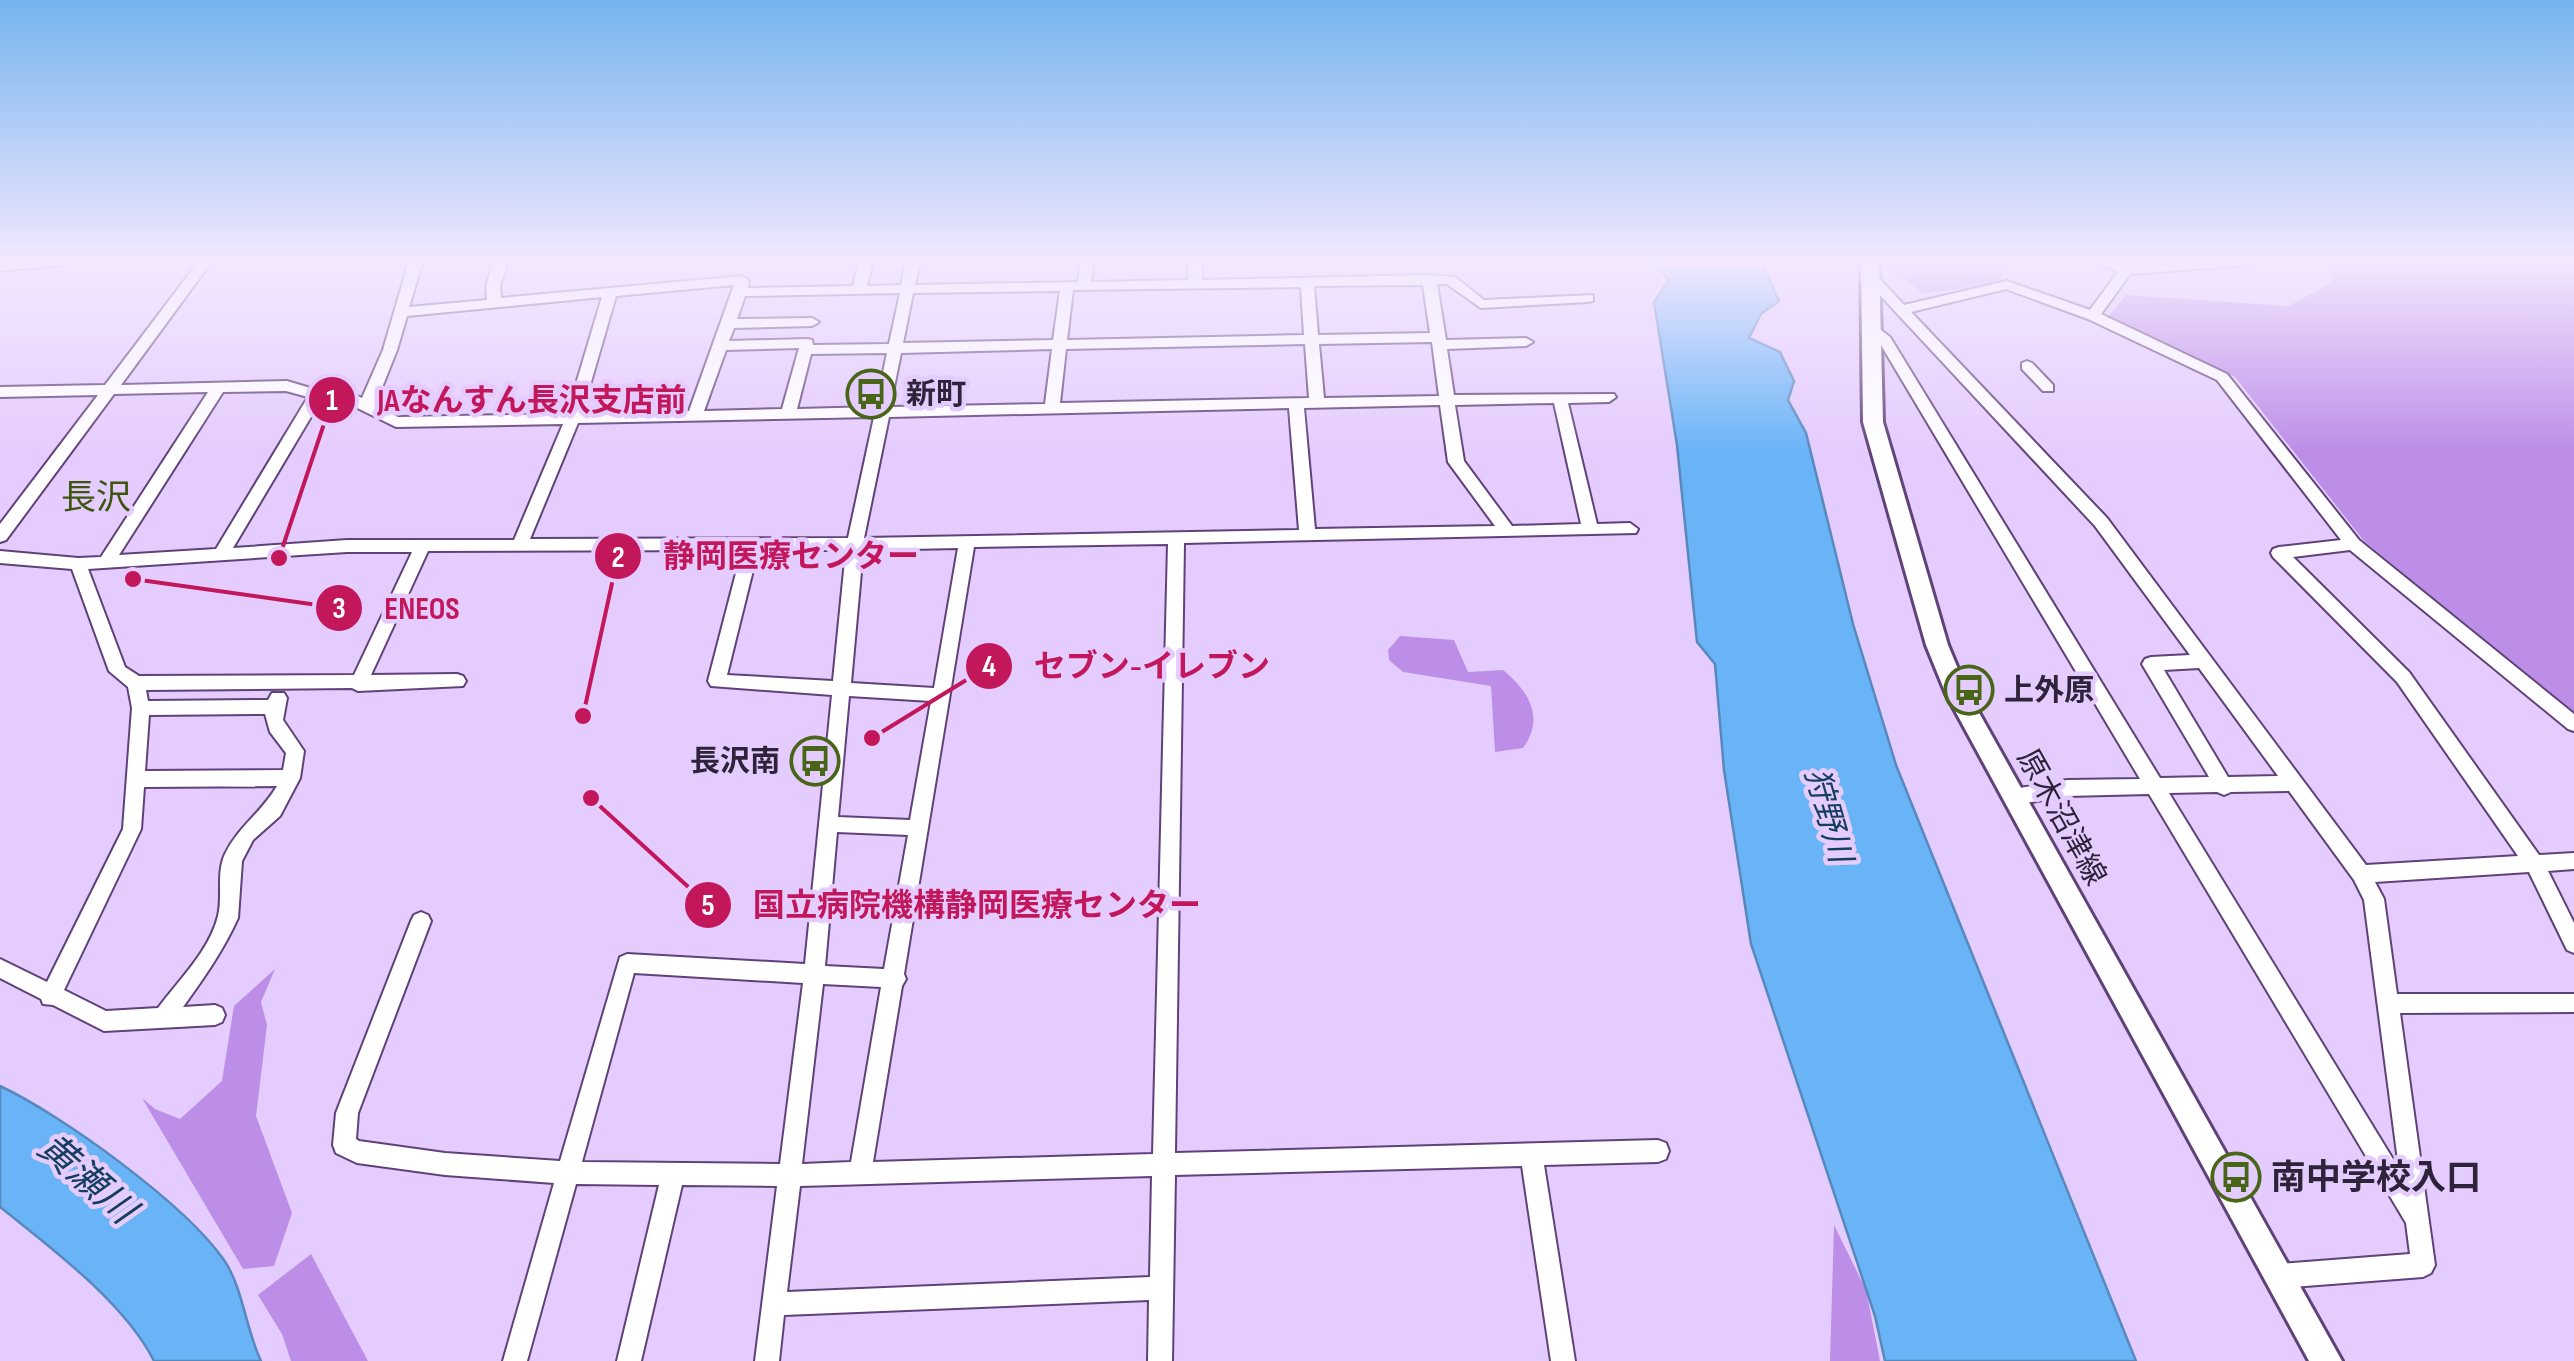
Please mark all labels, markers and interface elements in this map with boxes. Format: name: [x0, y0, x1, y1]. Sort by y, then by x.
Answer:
bus stop icon: 新町: [845, 368, 897, 420]
callout: JAなんすん長沢支店前: [307, 369, 707, 431]
place label: 新町: [906, 377, 966, 413]
text: JAなんすん長沢支店前: [376, 382, 687, 421]
text: 1: [326, 383, 338, 419]
district label: 長沢: [61, 477, 131, 520]
callout: 静岡医療センター: [593, 525, 939, 587]
text: 静岡医療センター: [663, 538, 919, 577]
text: 2: [611, 540, 625, 576]
callout: ENEOS: [314, 577, 479, 639]
text: ENEOS: [384, 590, 460, 629]
text: 3: [332, 591, 346, 627]
callout: セブン-イレブン: [964, 635, 1290, 697]
text: セブン-イレブン: [1034, 648, 1270, 687]
text: 4: [982, 649, 996, 685]
bus stop icon: 上外原: [1943, 664, 1995, 716]
place label: 上外原: [2004, 673, 2094, 709]
bus stop icon: 長沢南: [789, 735, 841, 787]
street label: 原木沼津線: [2009, 743, 2113, 892]
place label: 長沢南: [690, 744, 780, 780]
water label: 狩野川: [1796, 764, 1860, 870]
callout: 国立病院機構静岡医療センター: [683, 874, 1221, 936]
text: 国立病院機構静岡医療センター: [753, 887, 1201, 926]
text: 5: [701, 888, 715, 924]
water label: 黄瀬川: [28, 1125, 147, 1236]
bus stop icon: 南中学校入口: [2210, 1151, 2262, 1203]
place label: 南中学校入口: [2271, 1157, 2481, 1200]

